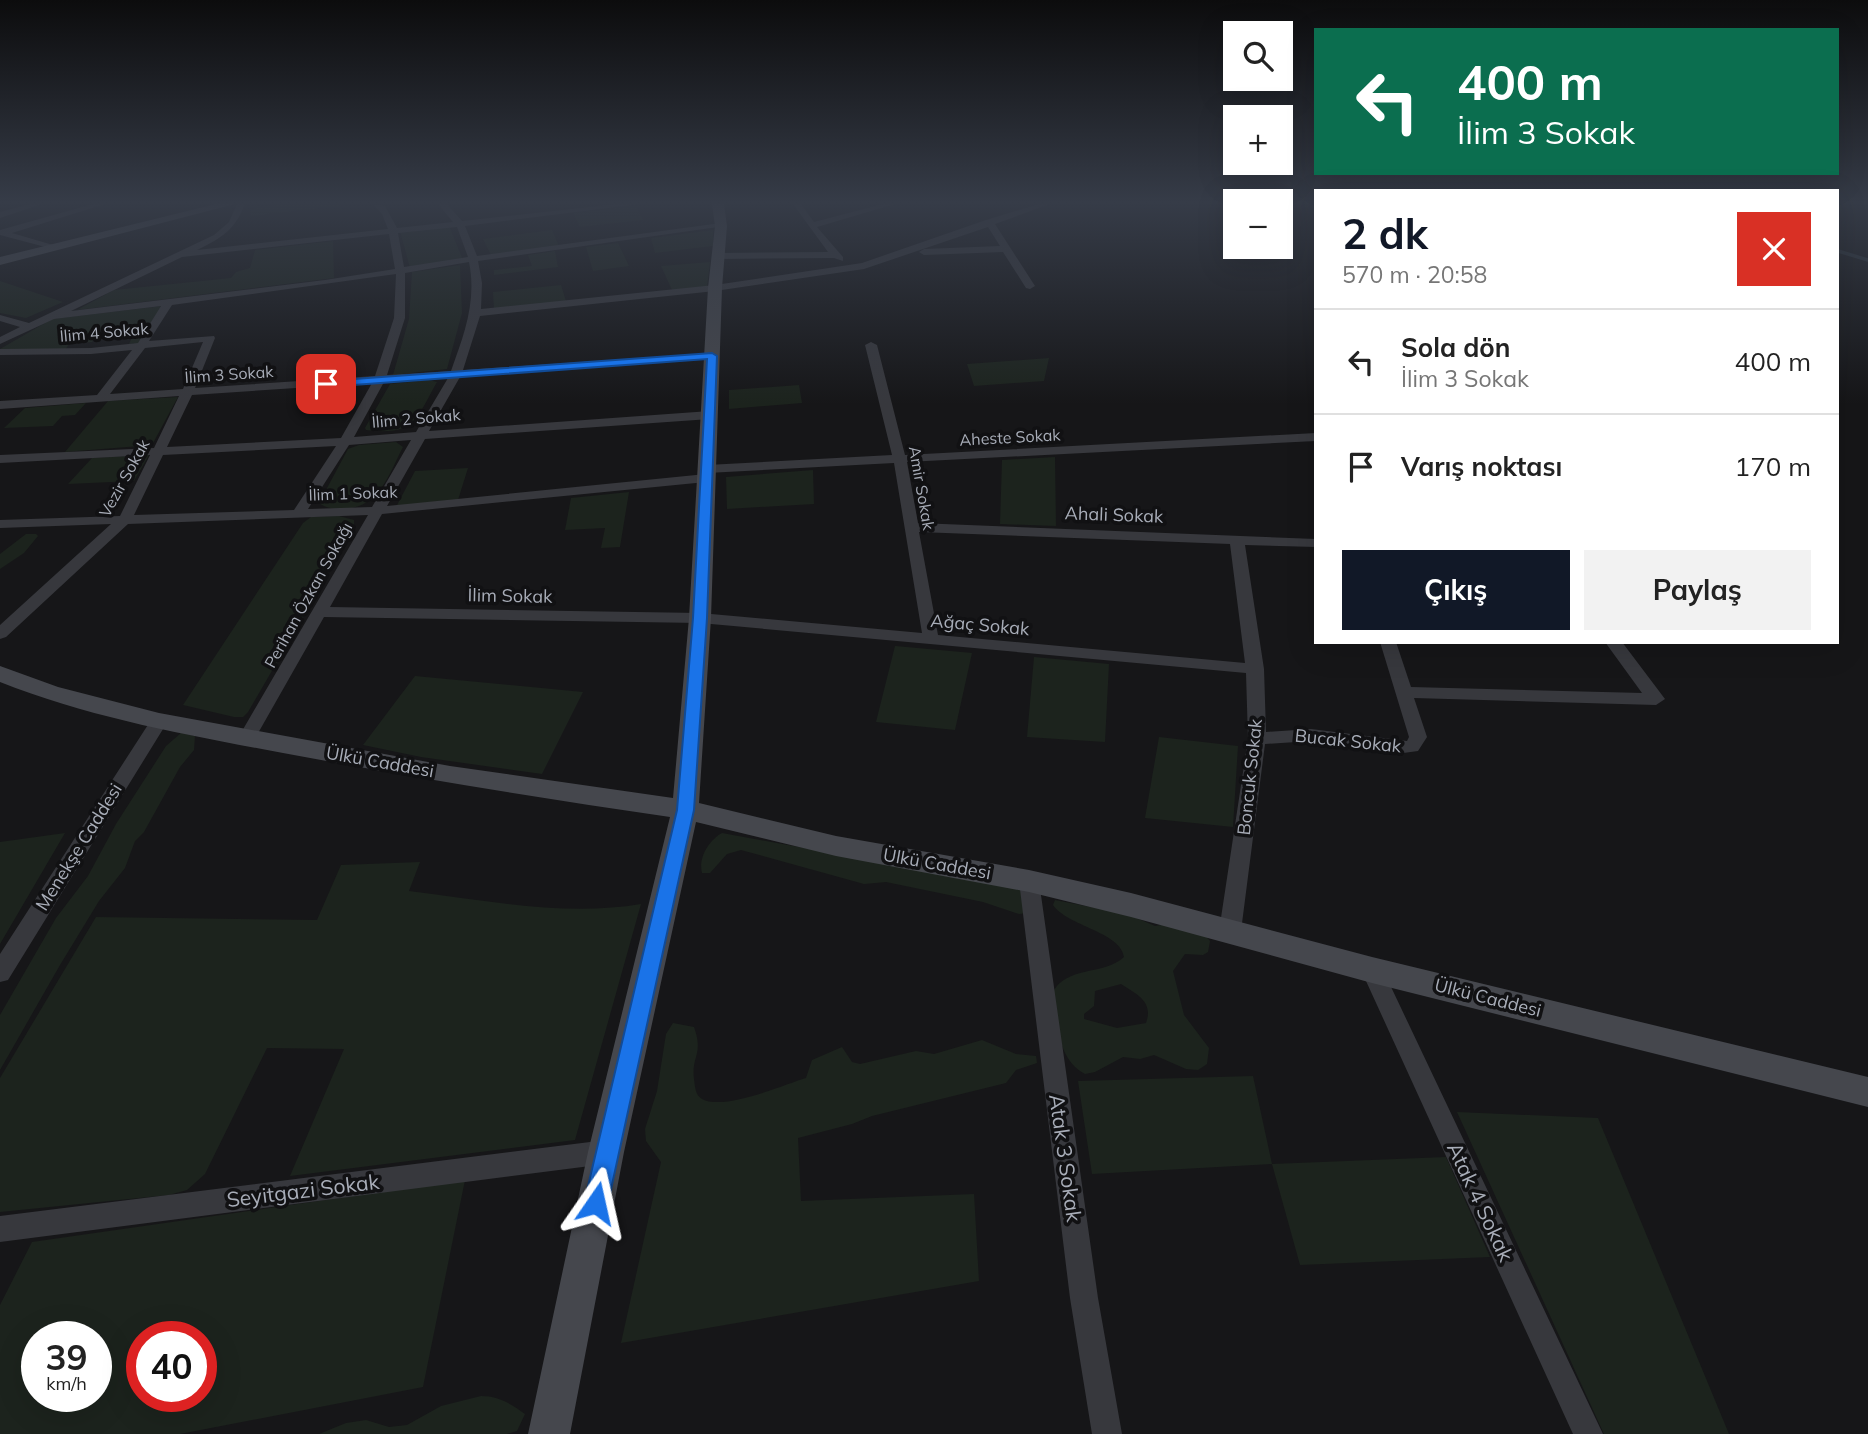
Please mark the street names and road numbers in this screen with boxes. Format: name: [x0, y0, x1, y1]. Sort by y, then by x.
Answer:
street label: İlim 4 Sokak: [59, 318, 150, 346]
street label: İlim 3 Sokak: [184, 361, 275, 387]
street label: İlim 2 Sokak: [371, 404, 462, 432]
street label: Aheste Sokak: [959, 424, 1062, 450]
street label: Vezir Sokak: [94, 435, 154, 521]
street label: Amir Sokak: [905, 445, 939, 532]
street label: İlim 1 Sokak: [308, 481, 399, 505]
street label: Ahali Sokak: [1064, 501, 1164, 528]
street label: Perihan Özkan Sokağı: [260, 519, 356, 671]
street label: İlim Sokak: [468, 583, 553, 608]
street label: Ağaç Sokak: [930, 609, 1031, 640]
street label: Boncuk Sokak: [1232, 717, 1267, 836]
street label: Bucak Sokak: [1294, 723, 1403, 758]
street label: Ülkü Caddesi: [324, 741, 436, 782]
street label: Menekşe Caddesi: [30, 779, 127, 915]
street label: Ülkü Caddesi: [881, 843, 993, 884]
street label: Ülkü Caddesi: [1432, 973, 1544, 1022]
street label: Atak 3 Sokak: [1044, 1092, 1088, 1224]
street label: Atak 4 Sokak: [1442, 1138, 1520, 1266]
street label: Seyitgazi Sokak: [225, 1168, 381, 1212]

